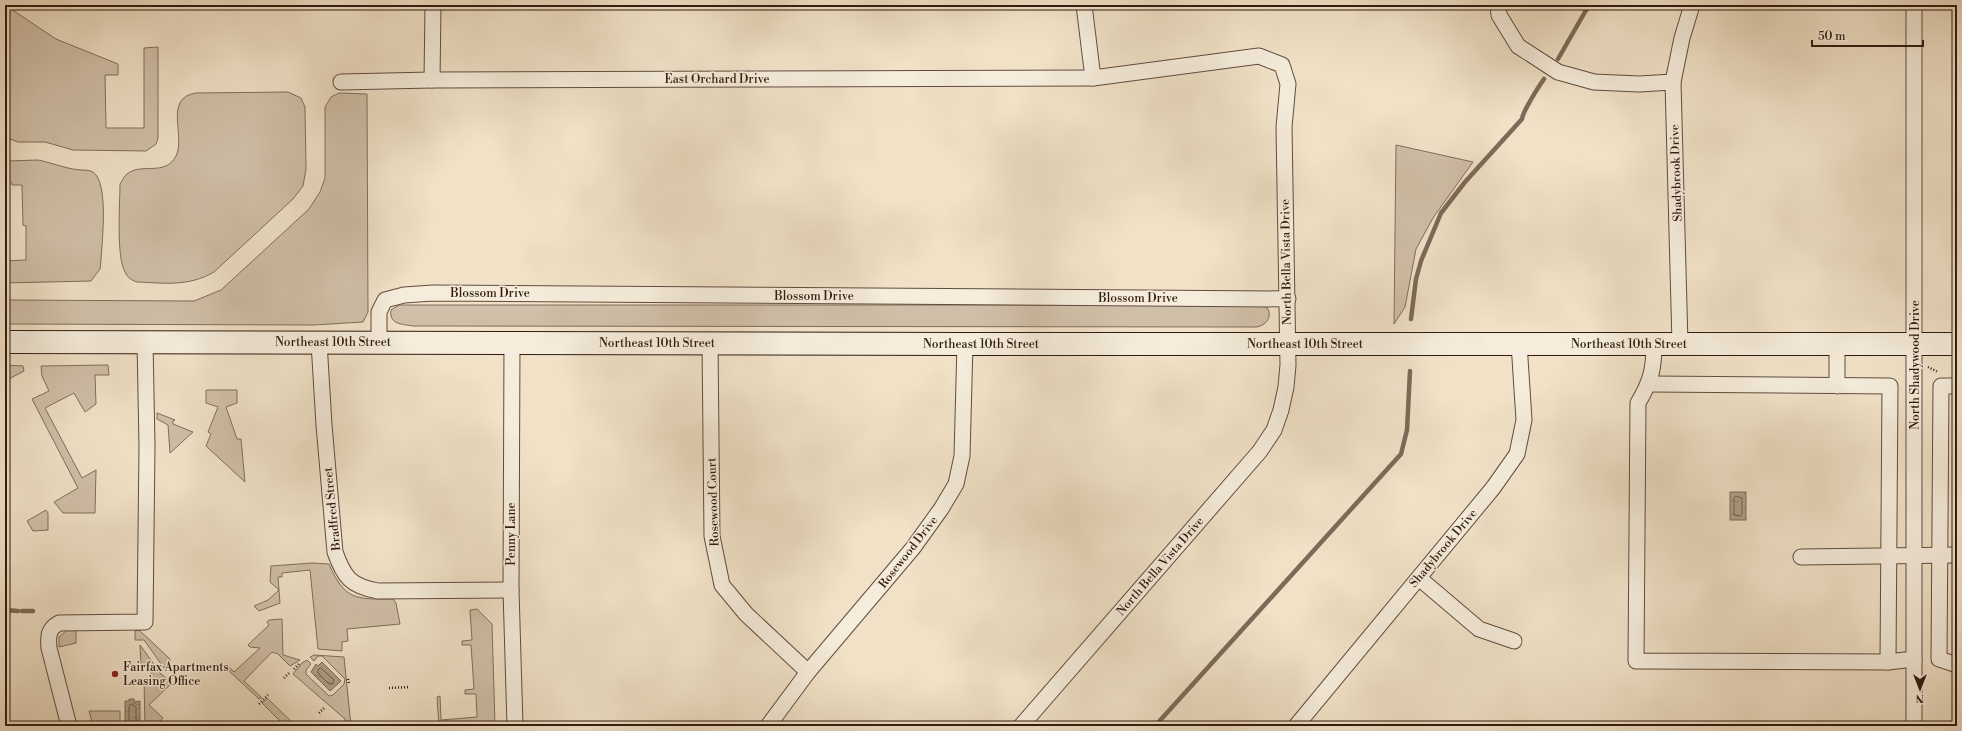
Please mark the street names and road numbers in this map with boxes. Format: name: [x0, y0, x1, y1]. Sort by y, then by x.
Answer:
street label: East Orchard Drive: [665, 72, 769, 87]
street label: Shadybrook Drive: [1667, 124, 1686, 222]
street label: North Bella Vista Drive: [1278, 199, 1295, 325]
street label: Blossom Drive: [449, 286, 530, 301]
street label: Blossom Drive: [773, 289, 854, 304]
street label: Blossom Drive: [1097, 291, 1178, 306]
street label: North Shadywood Drive: [1908, 300, 1923, 430]
street label: Northeast 10th Street: [275, 335, 392, 350]
street label: Northeast 10th Street: [599, 336, 716, 351]
street label: Northeast 10th Street: [923, 337, 1040, 352]
street label: Northeast 10th Street: [1247, 337, 1364, 352]
street label: Northeast 10th Street: [1571, 337, 1688, 352]
street label: Rosewood Court: [704, 457, 723, 547]
street label: Bradfred Street: [321, 466, 344, 552]
street label: Penny Lane: [504, 502, 519, 566]
street label: Shadybrook Drive: [1406, 506, 1480, 591]
street label: Rosewood Drive: [875, 513, 941, 591]
street label: North Bella Vista Drive: [1113, 514, 1207, 619]

